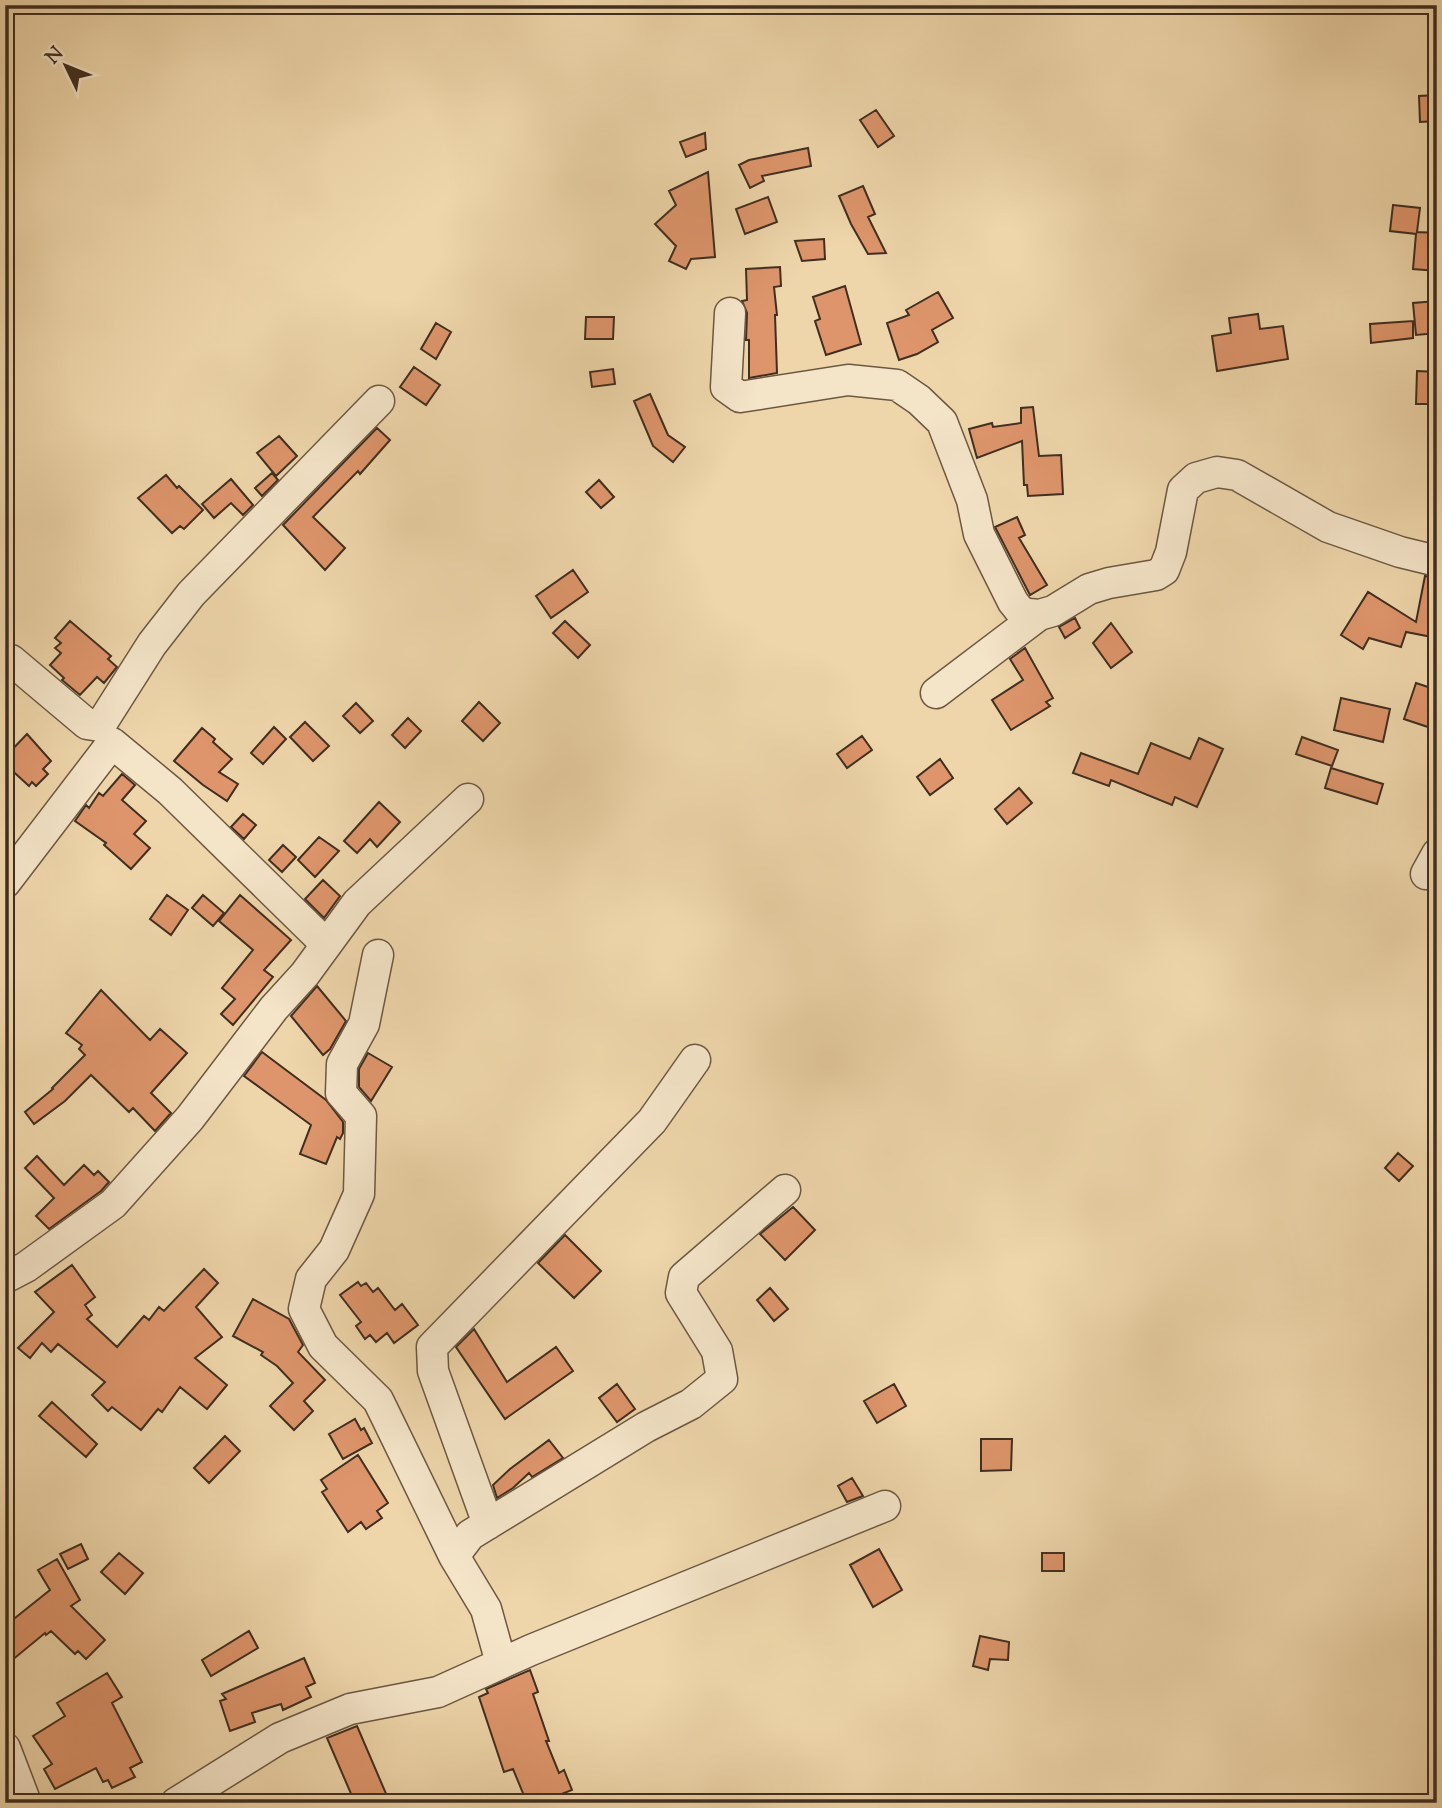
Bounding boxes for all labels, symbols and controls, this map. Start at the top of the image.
north arrow [32,32,102,102]
text: N [40,41,70,71]

